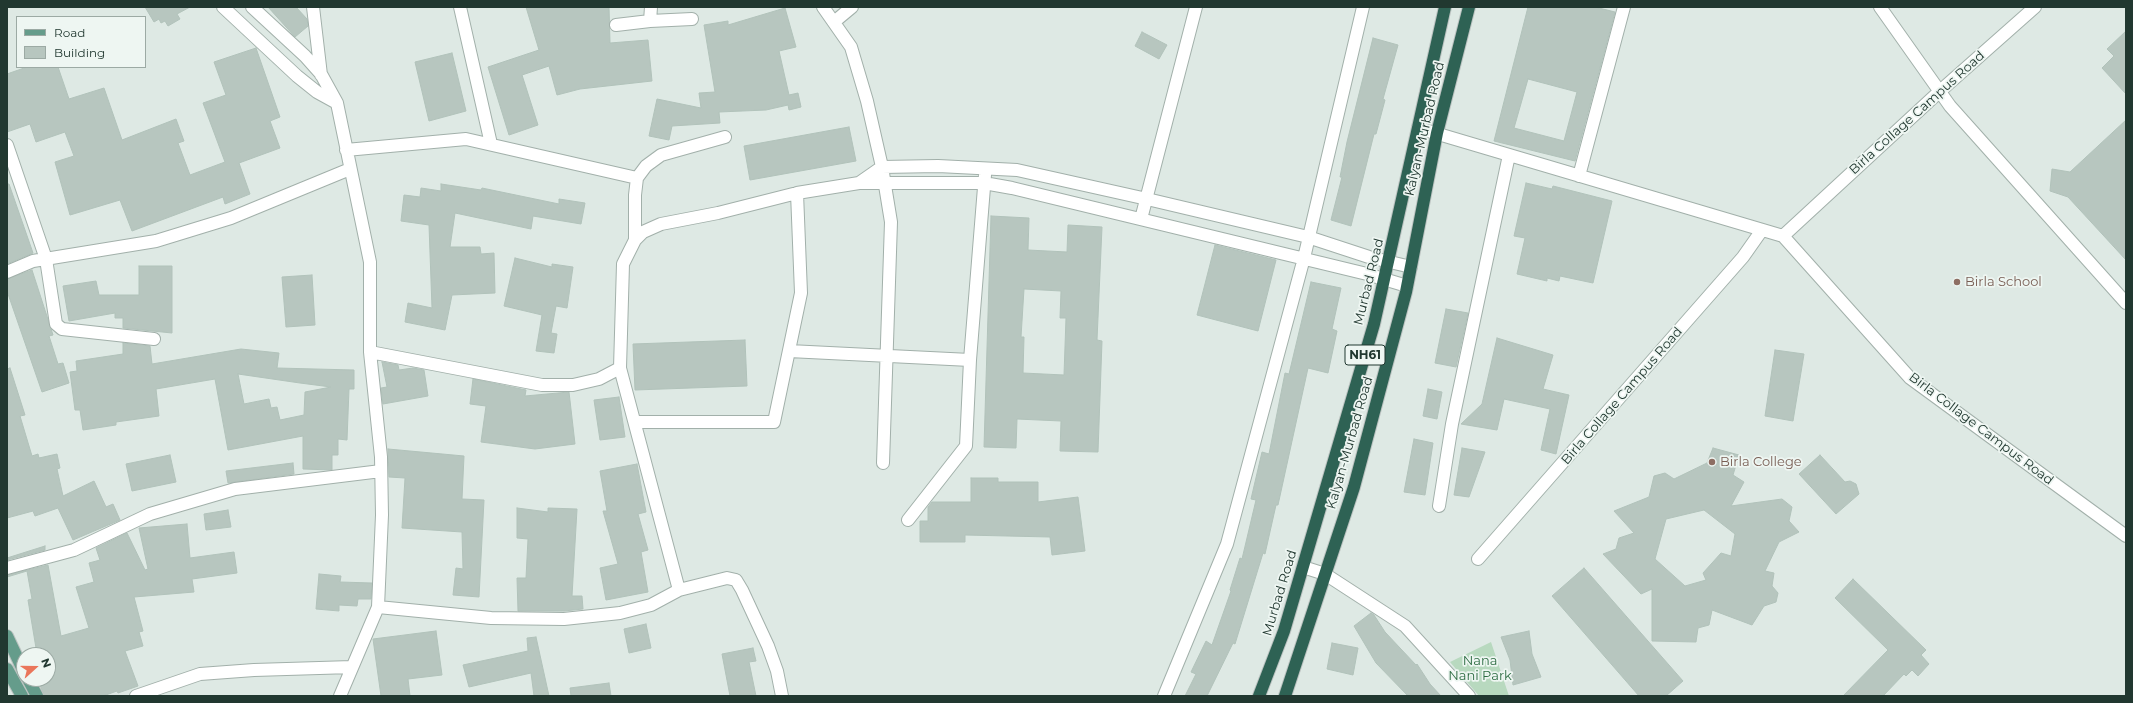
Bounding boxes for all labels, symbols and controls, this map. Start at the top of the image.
legend [16,16,146,68]
text: Road [54,25,85,40]
text: Building [54,45,105,60]
street label: Birla Collage Campus Road [1846,48,1988,178]
street label: Kalyan-Murbad Road [1402,60,1448,198]
street label: Murbad Road [1351,237,1387,327]
place label: Birla School [1965,274,2042,290]
marker: Birla School [1952,277,1962,287]
street label: Birla Collage Campus Road [1558,324,1686,468]
road number: NH61 [1345,345,1385,365]
street label: Birla Collage Campus Road [1906,370,2056,488]
street label: Kalyan-Murbad Road [1324,375,1376,511]
place label: Birla College [1720,454,1802,470]
marker: Birla College [1707,457,1717,467]
street label: Murbad Road [1260,548,1300,638]
north arrow [16,647,56,687]
park label: Nana Nani Park [1448,653,1512,684]
text: N [38,656,54,670]

